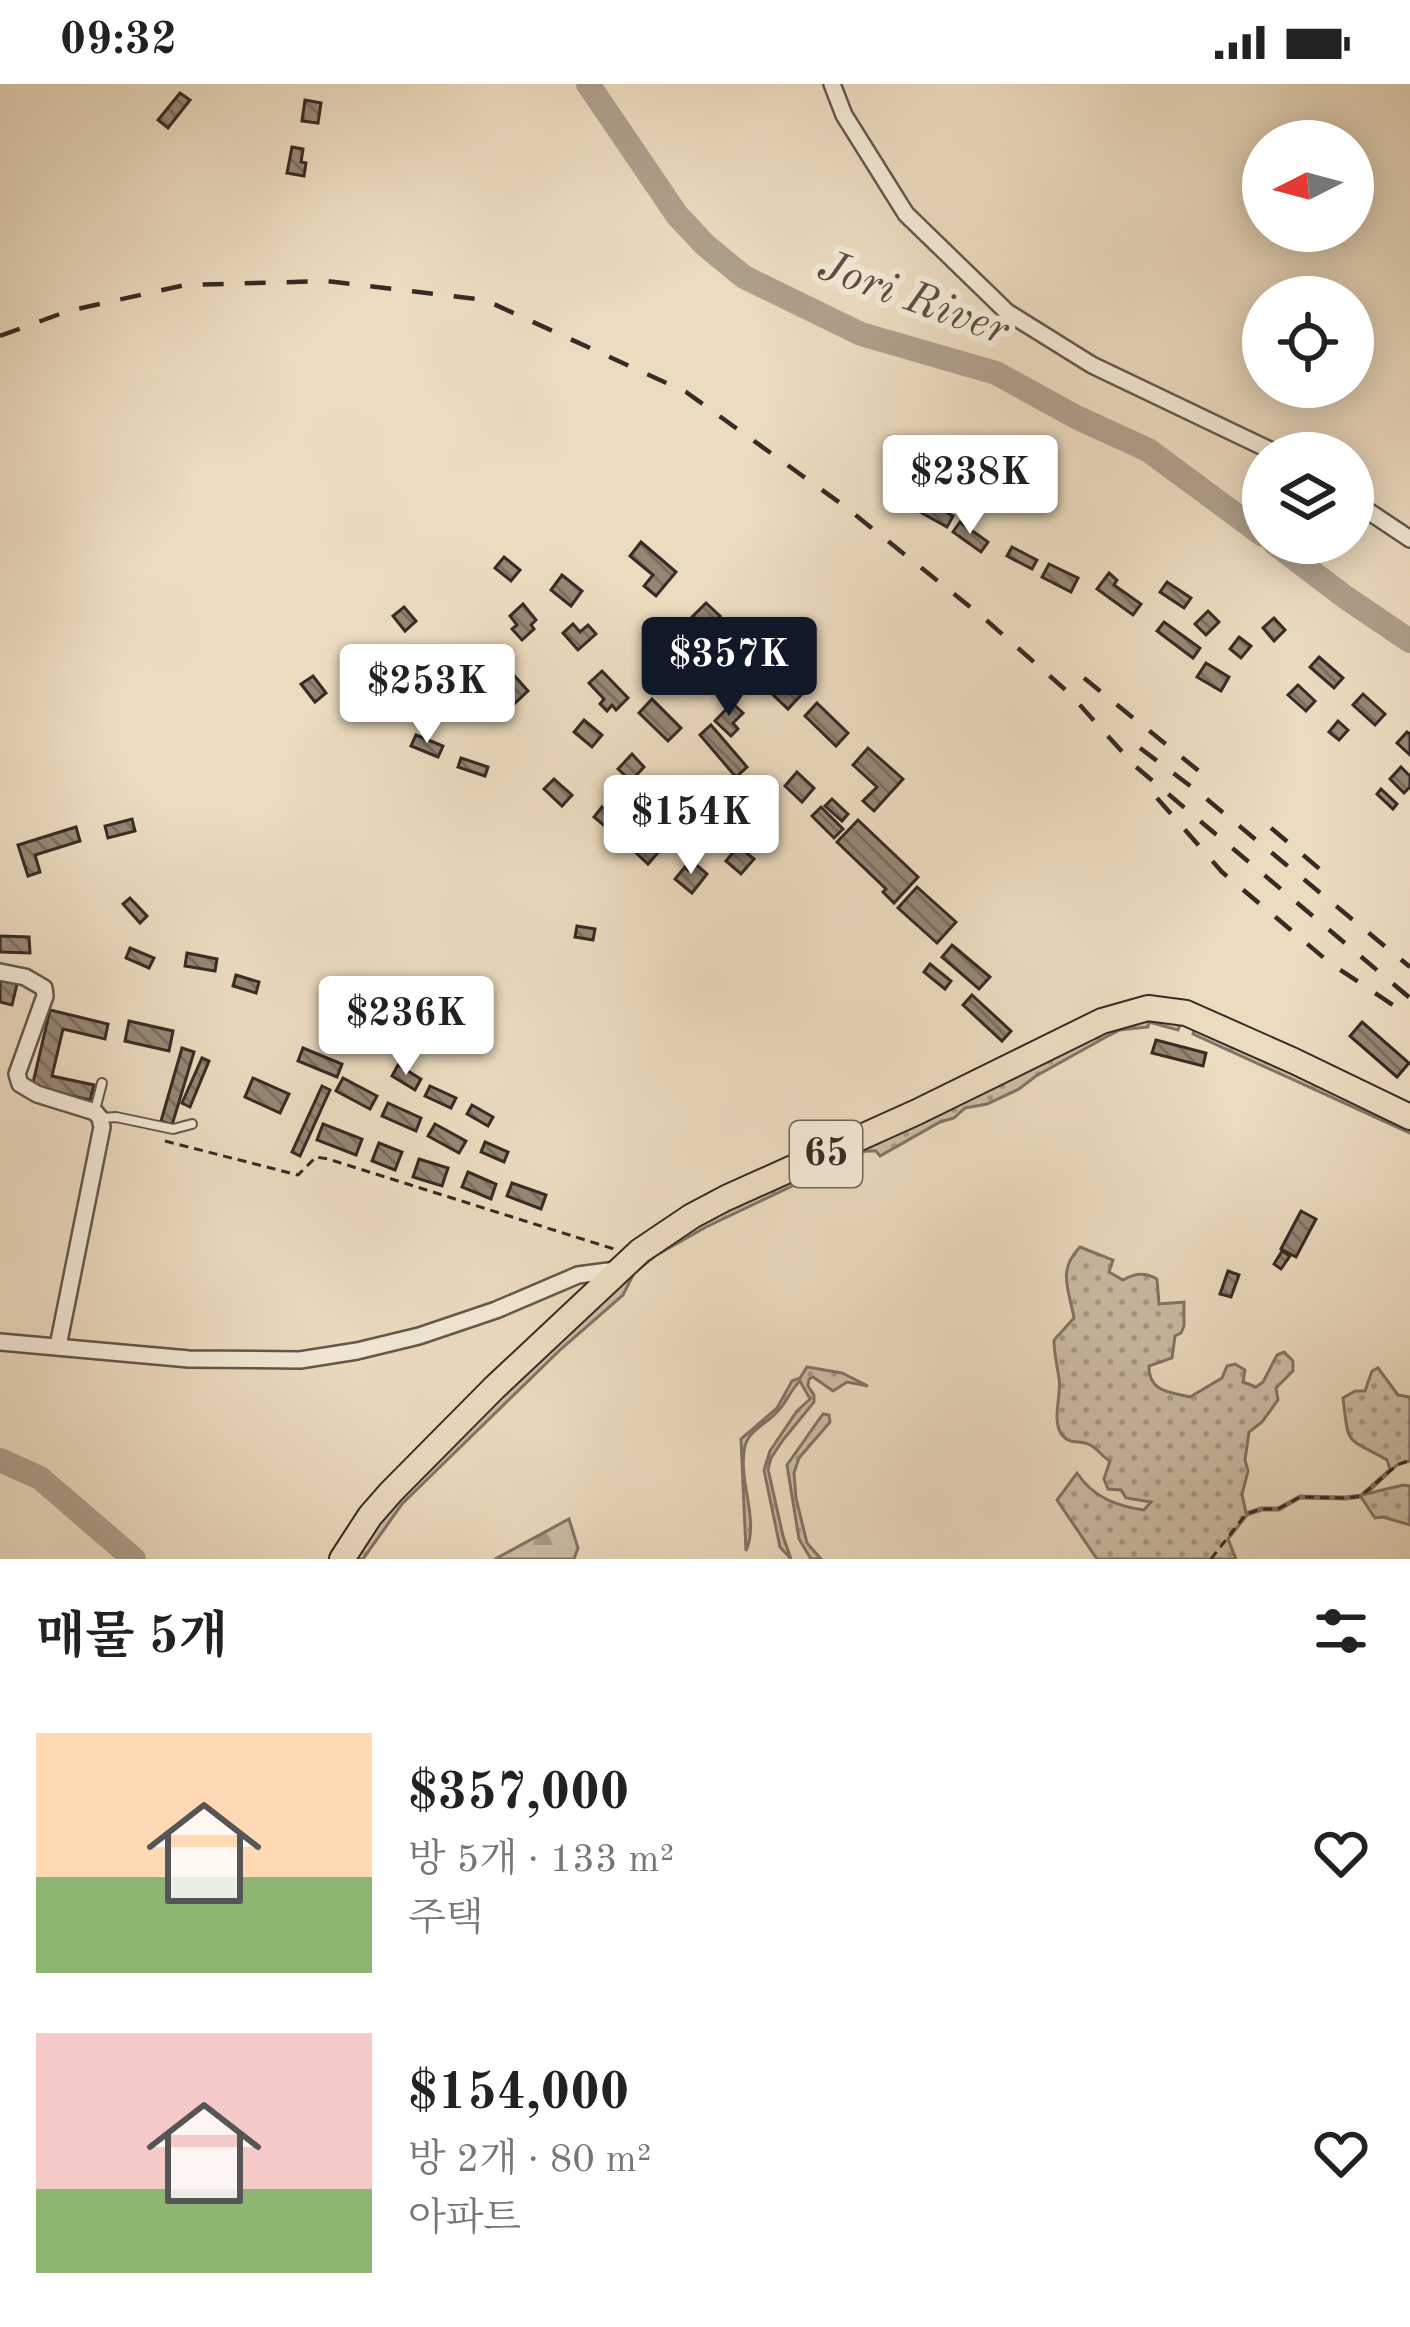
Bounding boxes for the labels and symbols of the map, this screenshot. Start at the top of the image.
north arrow [1242,120,1374,252]
water label: Jori River [812,245,1016,356]
pin: $238K [886,435,1054,537]
pin: $357K [645,617,813,719]
pin: $253K [343,644,511,746]
pin: $154K [607,775,775,877]
pin: $236K [322,976,490,1078]
road number: 65 [790,1121,862,1187]

